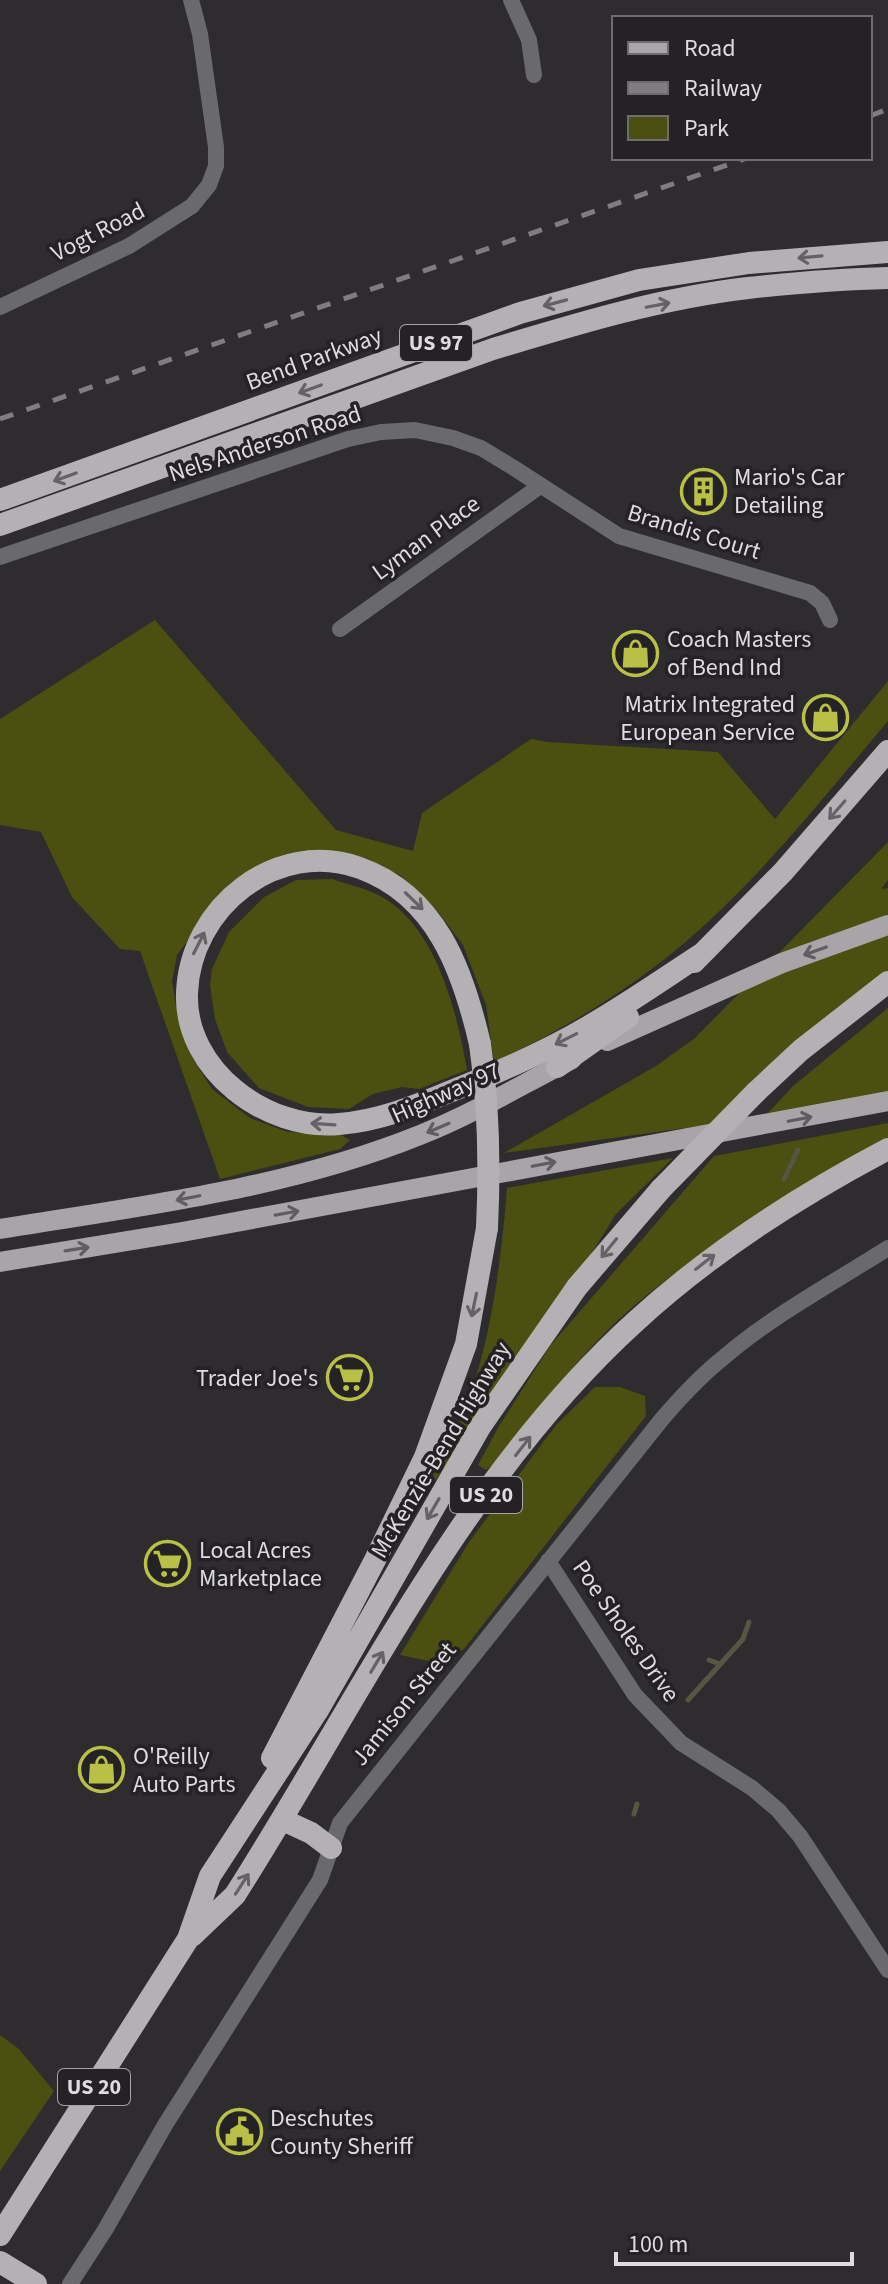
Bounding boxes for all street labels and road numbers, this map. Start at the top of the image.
street label: Vogt Road [45,193,151,271]
street label: Bend Parkway [241,318,387,400]
road number: US 97 [400,325,472,361]
street label: Nels Anderson Road [164,396,366,492]
street label: Lyman Place [365,487,487,589]
street label: Brandis Court [623,495,765,569]
street label: Highway 97 [386,1053,506,1133]
street label: McKenzie-Bend Highway [362,1335,520,1565]
road number: US 20 [450,1477,522,1513]
street label: Poe Sholes Drive [564,1553,688,1709]
street label: Jamison Street [343,1635,465,1773]
road number: US 20 [58,2069,130,2105]

